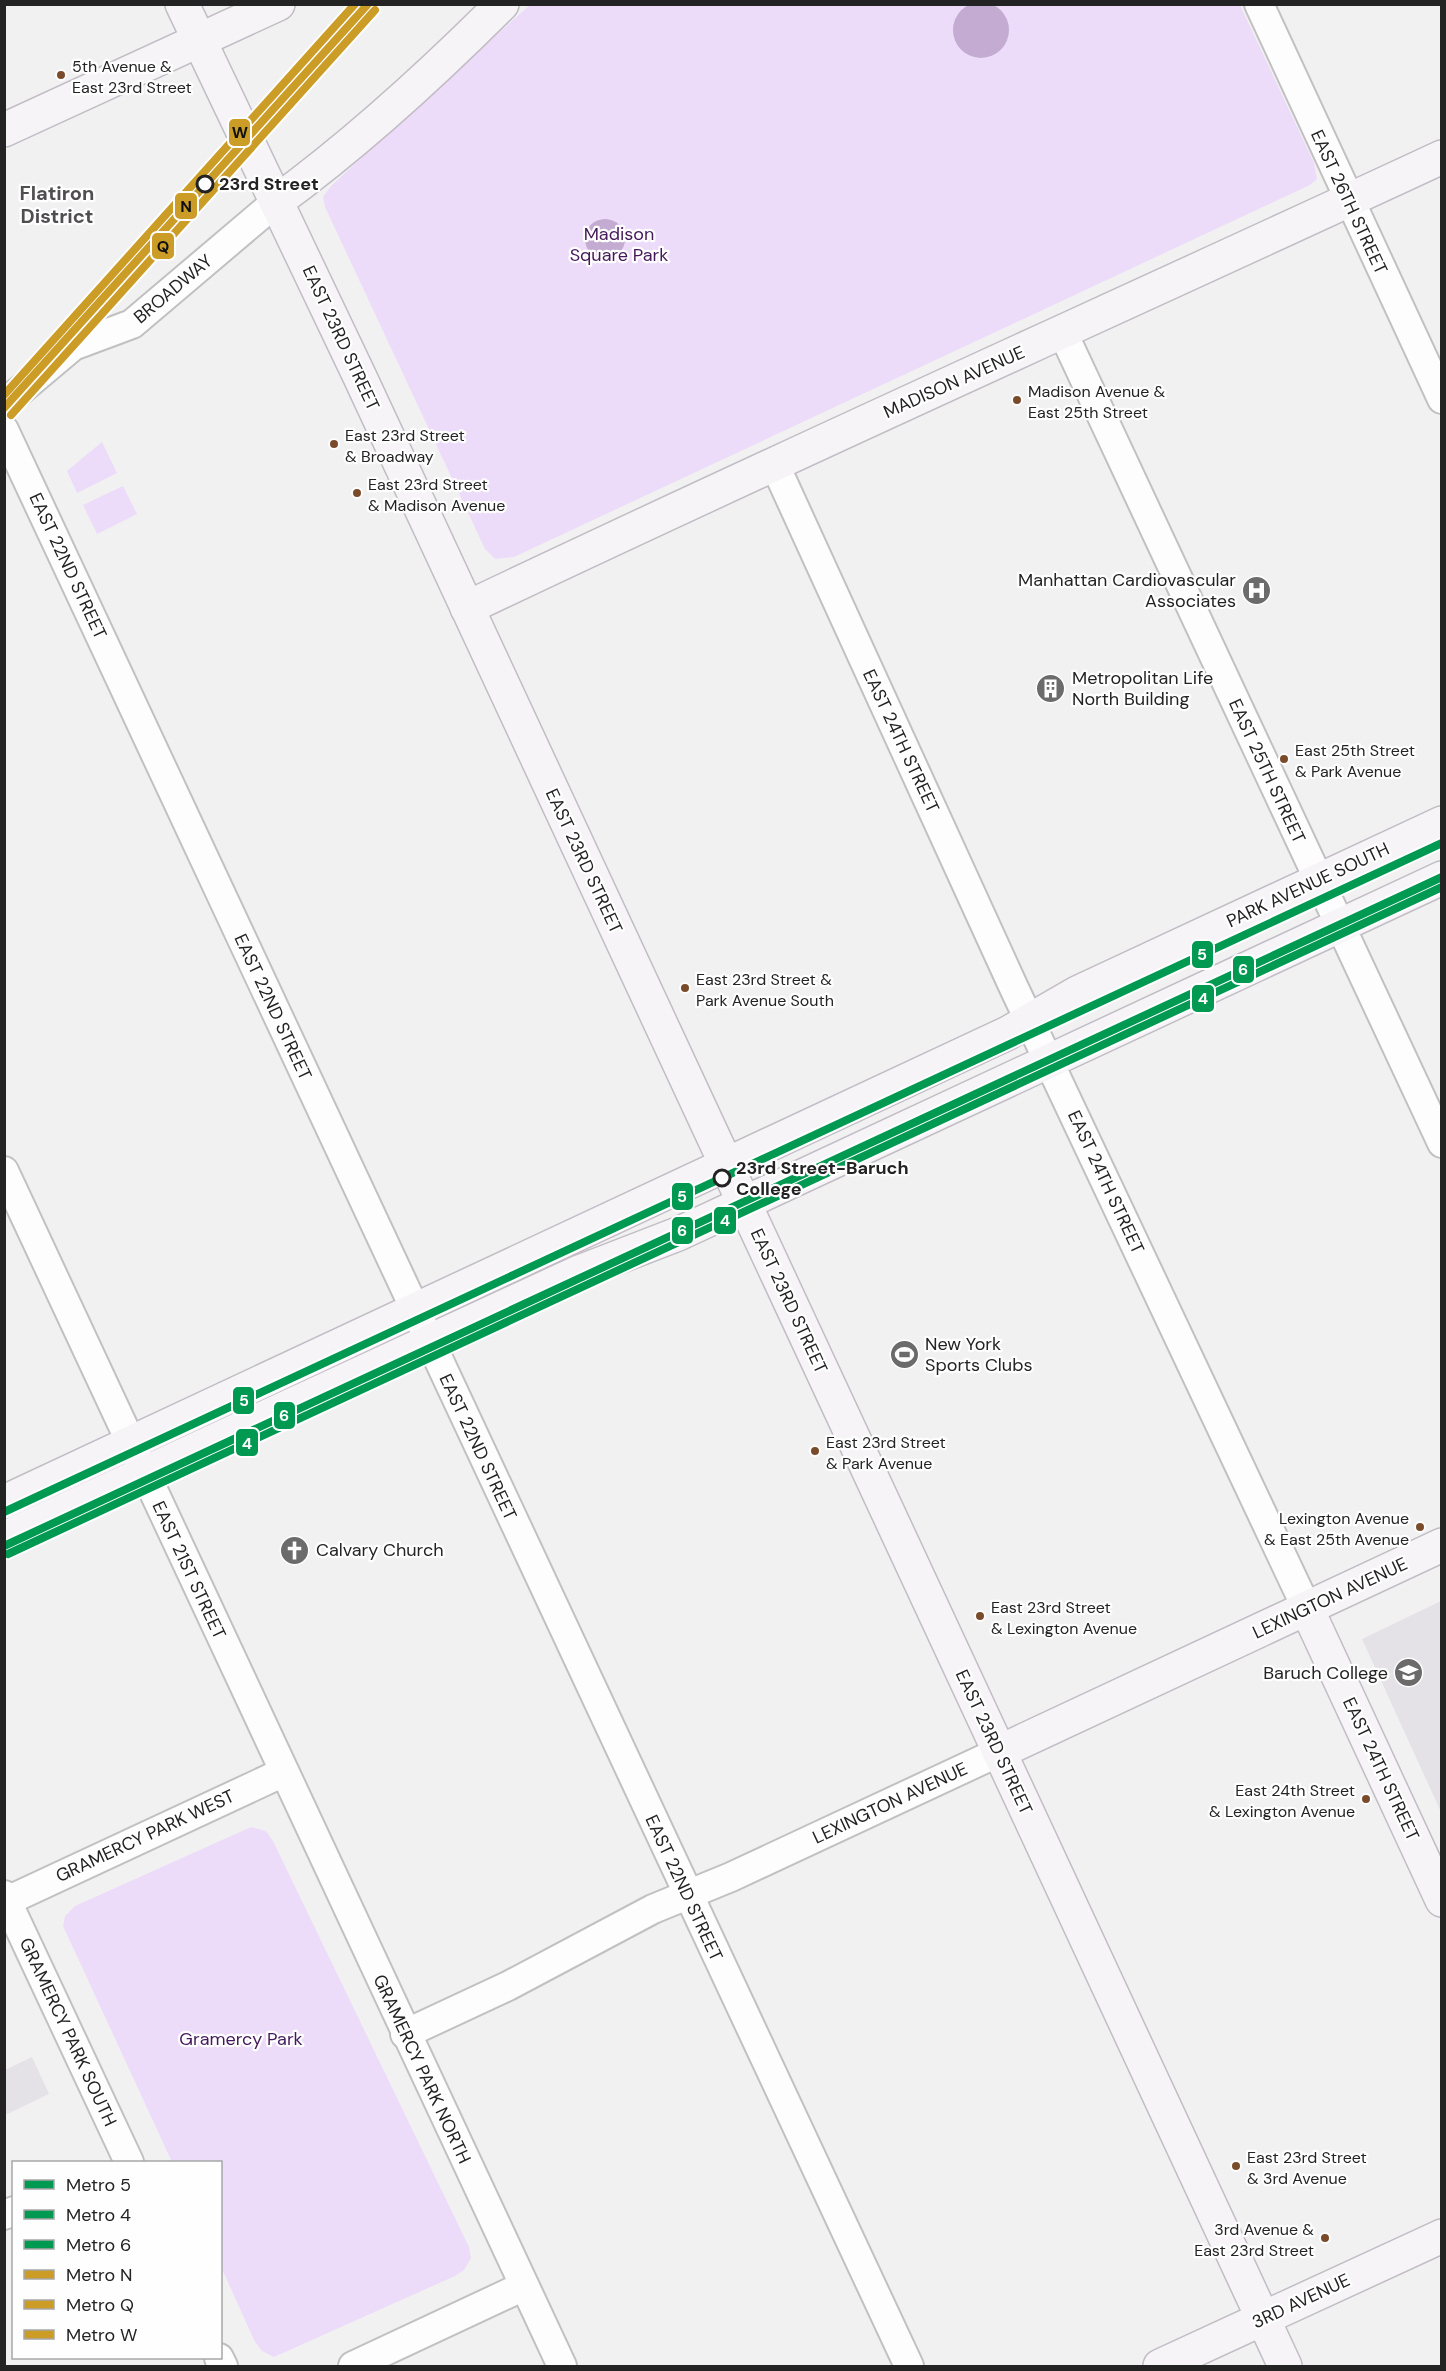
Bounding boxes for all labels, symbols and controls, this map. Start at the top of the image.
place label: 5th Avenue & East 23rd Street [72,56,192,98]
marker: 5th Avenue & East 23rd Street [55,69,67,81]
line badge: W [228,118,251,147]
text: W [232,122,248,143]
street label: EAST 26TH STREET [1305,126,1393,278]
place label: 23rd Street [219,172,319,196]
marker: 23rd Street [196,175,214,193]
district label: Flatiron District [20,180,94,229]
line badge: N [174,192,198,220]
text: N [180,196,192,217]
park label: Madison Square Park [570,222,668,267]
line badge: Q [151,232,175,260]
text: Q [157,236,169,257]
street label: BROADWAY [129,249,218,329]
street label: EAST 23RD STREET [297,262,385,414]
street label: MADISON AVENUE [880,340,1028,424]
place label: Madison Avenue & East 25th Street [1028,381,1166,423]
marker: Madison Avenue & East 25th Street [1011,394,1023,406]
place label: East 23rd Street & Broadway [345,425,465,467]
marker: East 23rd Street & Broadway [328,438,340,450]
place label: East 23rd Street & Madison Avenue [368,474,505,516]
marker: East 23rd Street & Madison Avenue [351,487,363,499]
street label: EAST 22ND STREET [24,489,112,643]
place label: Manhattan Cardiovascular Associates [1018,568,1236,613]
hospital icon: Manhattan Cardiovascular Associates [1241,574,1273,606]
street label: EAST 24TH STREET [857,665,945,817]
place label: Metropolitan Life North Building [1072,666,1213,711]
building icon: Metropolitan Life North Building [1035,672,1067,704]
street label: EAST 25TH STREET [1223,695,1311,847]
place label: East 25th Street & Park Avenue [1295,740,1415,782]
marker: East 25th Street & Park Avenue [1278,753,1290,765]
street label: EAST 23RD STREET [540,785,628,937]
street label: PARK AVENUE SOUTH [1223,837,1393,933]
street label: EAST 22ND STREET [229,930,317,1084]
line badge: 5 [1191,940,1214,969]
text: 5 [1197,944,1207,965]
line badge: 6 [1232,955,1255,984]
text: 6 [1238,959,1248,980]
place label: East 23rd Street & Park Avenue South [696,969,834,1011]
marker: East 23rd Street & Park Avenue South [679,982,691,994]
line badge: 4 [1191,984,1215,1013]
text: 4 [1198,988,1208,1009]
street label: EAST 24TH STREET [1062,1106,1150,1258]
place label: 23rd Street-Baruch College [736,1156,909,1201]
marker: 23rd Street-Baruch College [713,1169,731,1187]
line badge: 5 [671,1182,694,1211]
text: 5 [677,1186,687,1207]
line badge: 4 [713,1206,737,1235]
text: 4 [720,1210,730,1231]
line badge: 6 [671,1216,694,1245]
text: 6 [677,1220,687,1241]
street label: EAST 23RD STREET [745,1225,833,1377]
place label: New York Sports Clubs [925,1332,1032,1377]
sports icon: New York Sports Clubs [888,1338,920,1370]
street label: EAST 22ND STREET [434,1370,522,1524]
line badge: 5 [232,1386,255,1415]
text: 5 [239,1390,249,1411]
line badge: 6 [273,1401,296,1430]
text: 6 [279,1405,289,1426]
line badge: 4 [235,1428,259,1457]
place label: East 23rd Street & Park Avenue [826,1432,946,1474]
text: 4 [242,1433,252,1454]
marker: East 23rd Street & Park Avenue [809,1445,821,1457]
street label: EAST 21ST STREET [147,1497,231,1643]
place label: Lexington Avenue & East 25th Avenue [1264,1508,1409,1550]
marker: Lexington Avenue & East 25th Avenue [1414,1521,1426,1533]
church icon: Calvary Church [279,1534,311,1566]
place label: Calvary Church [316,1538,444,1562]
street label: LEXINGTON AVENUE [1249,1552,1411,1644]
place label: East 23rd Street & Lexington Avenue [991,1597,1137,1639]
marker: East 23rd Street & Lexington Avenue [974,1610,986,1622]
school or university icon: Baruch College [1393,1657,1425,1689]
place label: Baruch College [1263,1661,1388,1685]
street label: EAST 23RD STREET [950,1666,1038,1818]
street label: EAST 24TH STREET [1337,1693,1425,1845]
street label: LEXINGTON AVENUE [809,1757,971,1849]
place label: East 24th Street & Lexington Avenue [1209,1780,1355,1822]
street label: GRAMERCY PARK WEST [52,1784,238,1888]
marker: East 24th Street & Lexington Avenue [1360,1793,1372,1805]
street label: EAST 22ND STREET [640,1811,728,1965]
street label: GRAMERCY PARK SOUTH [14,1934,122,2130]
street label: GRAMERCY PARK NORTH [368,1971,476,2167]
park label: Gramercy Park [179,2027,303,2051]
place label: East 23rd Street & 3rd Avenue [1247,2147,1367,2189]
marker: East 23rd Street & 3rd Avenue [1230,2160,1242,2172]
legend [12,2161,222,2359]
text: Metro 5 [66,2173,131,2197]
text: Metro 4 [66,2203,131,2227]
place label: 3rd Avenue & East 23rd Street [1194,2219,1314,2261]
marker: 3rd Avenue & East 23rd Street [1319,2232,1331,2244]
text: Metro 6 [66,2233,131,2257]
text: Metro N [66,2263,132,2287]
street label: 3RD AVENUE [1248,2268,1354,2334]
text: Metro Q [66,2293,134,2317]
text: Metro W [66,2323,137,2347]

